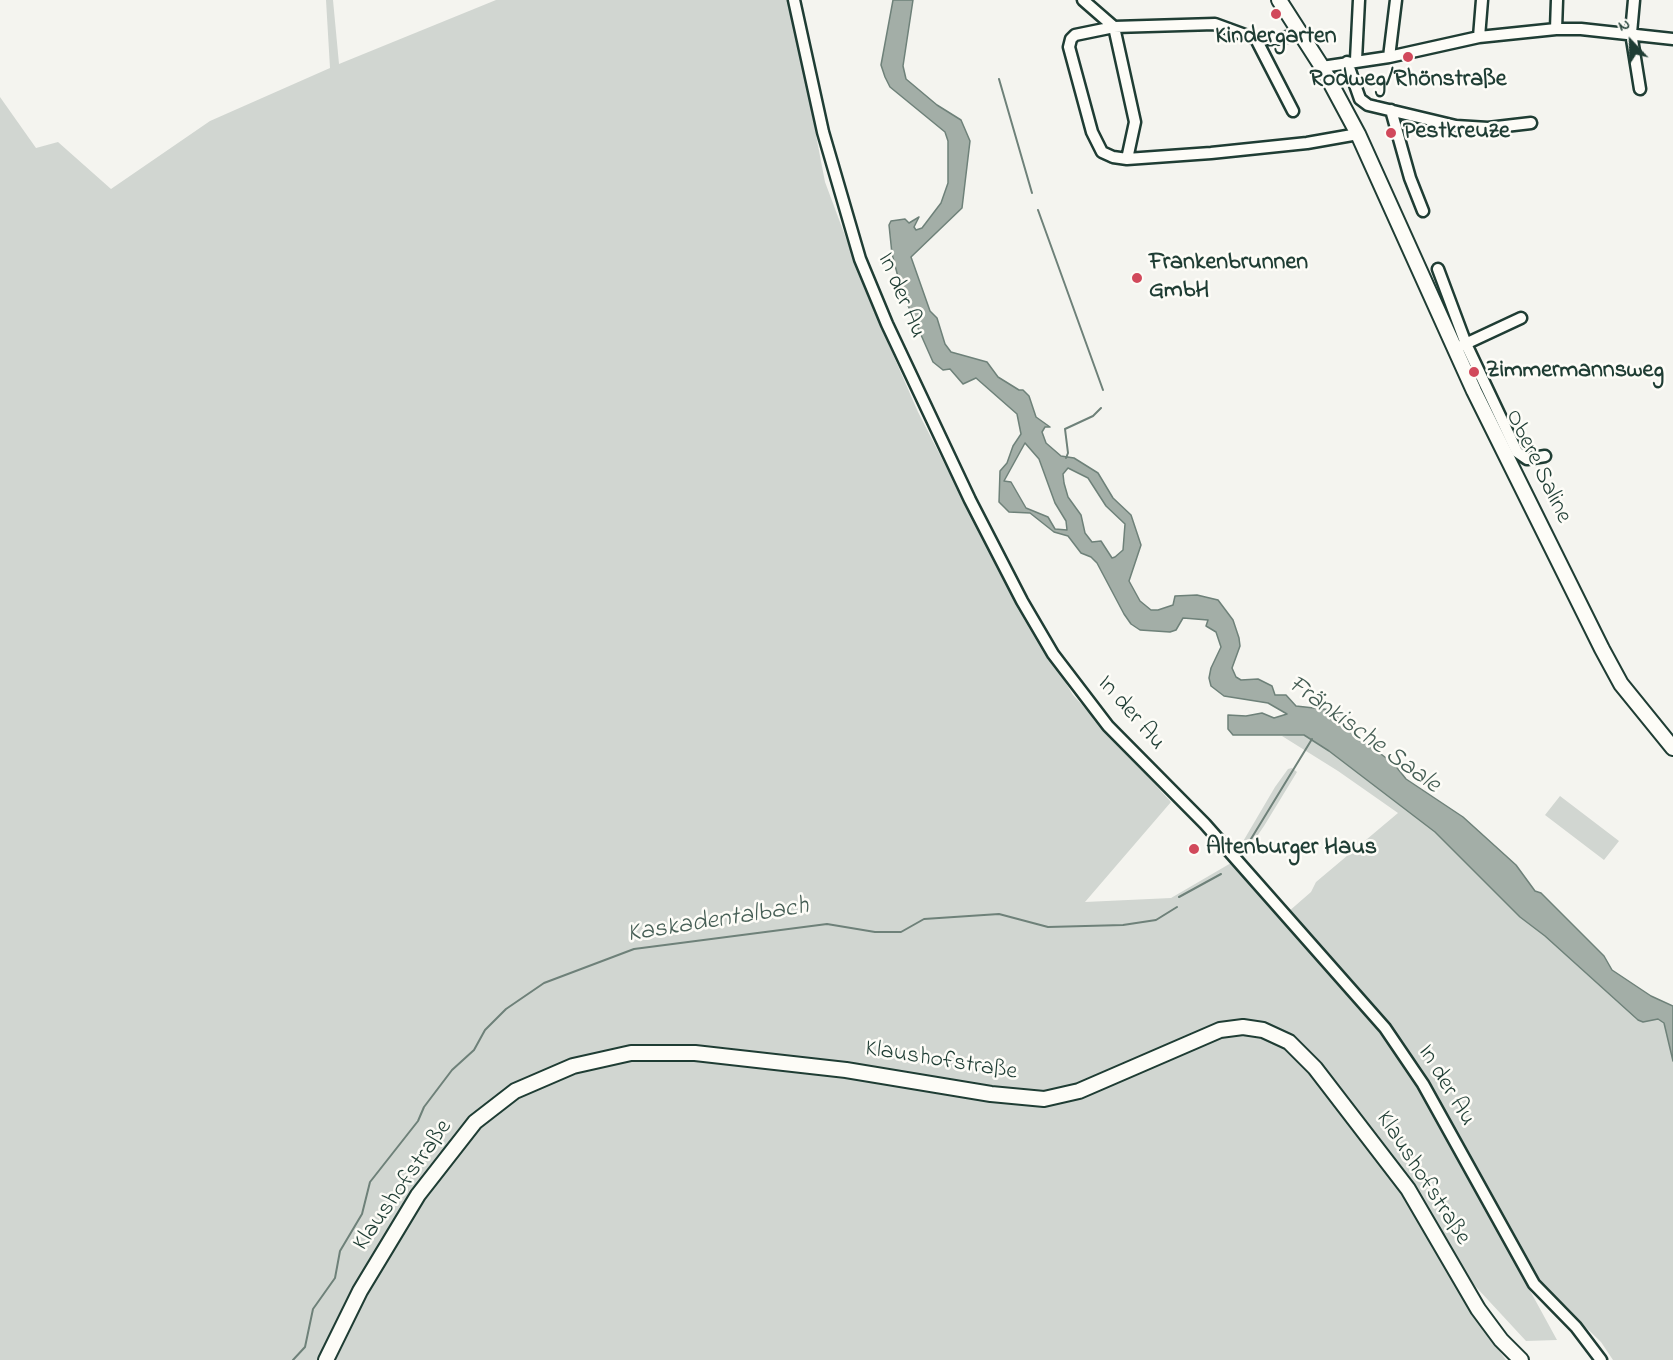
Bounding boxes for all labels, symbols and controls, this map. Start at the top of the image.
marker: Kindergarten [1269,7,1283,21]
north arrow [1601,12,1661,72]
text: N [1615,12,1634,38]
place label: Kindergarten [1215,24,1337,52]
marker: Rodweg/Rhönstraße [1401,50,1415,64]
place label: Rodweg/Rhönstraße [1310,67,1506,95]
place label: Pestkreuze [1403,119,1510,147]
marker: Pestkreuze [1384,126,1398,140]
street label: In der Au [869,249,931,343]
place label: Frankenbrunnen GmbH [1149,250,1308,306]
marker: Frankenbrunnen GmbH [1130,271,1144,285]
place label: Zimmermannsweg [1486,358,1664,386]
marker: Zimmermannsweg [1467,365,1481,379]
street label: Obere Saline [1497,406,1577,528]
water label: Fränkische Saale [1281,670,1445,802]
street label: In der Au [1090,671,1170,757]
place label: Altenburger Haus [1206,835,1377,863]
marker: Altenburger Haus [1187,842,1201,856]
water label: Kaskadentalbach [625,892,811,952]
street label: Klaushofstraße [863,1036,1019,1088]
street label: In der Au [1410,1040,1480,1132]
street label: Klaushofstraße [1368,1107,1476,1251]
street label: Klaushofstraße [348,1115,460,1257]

